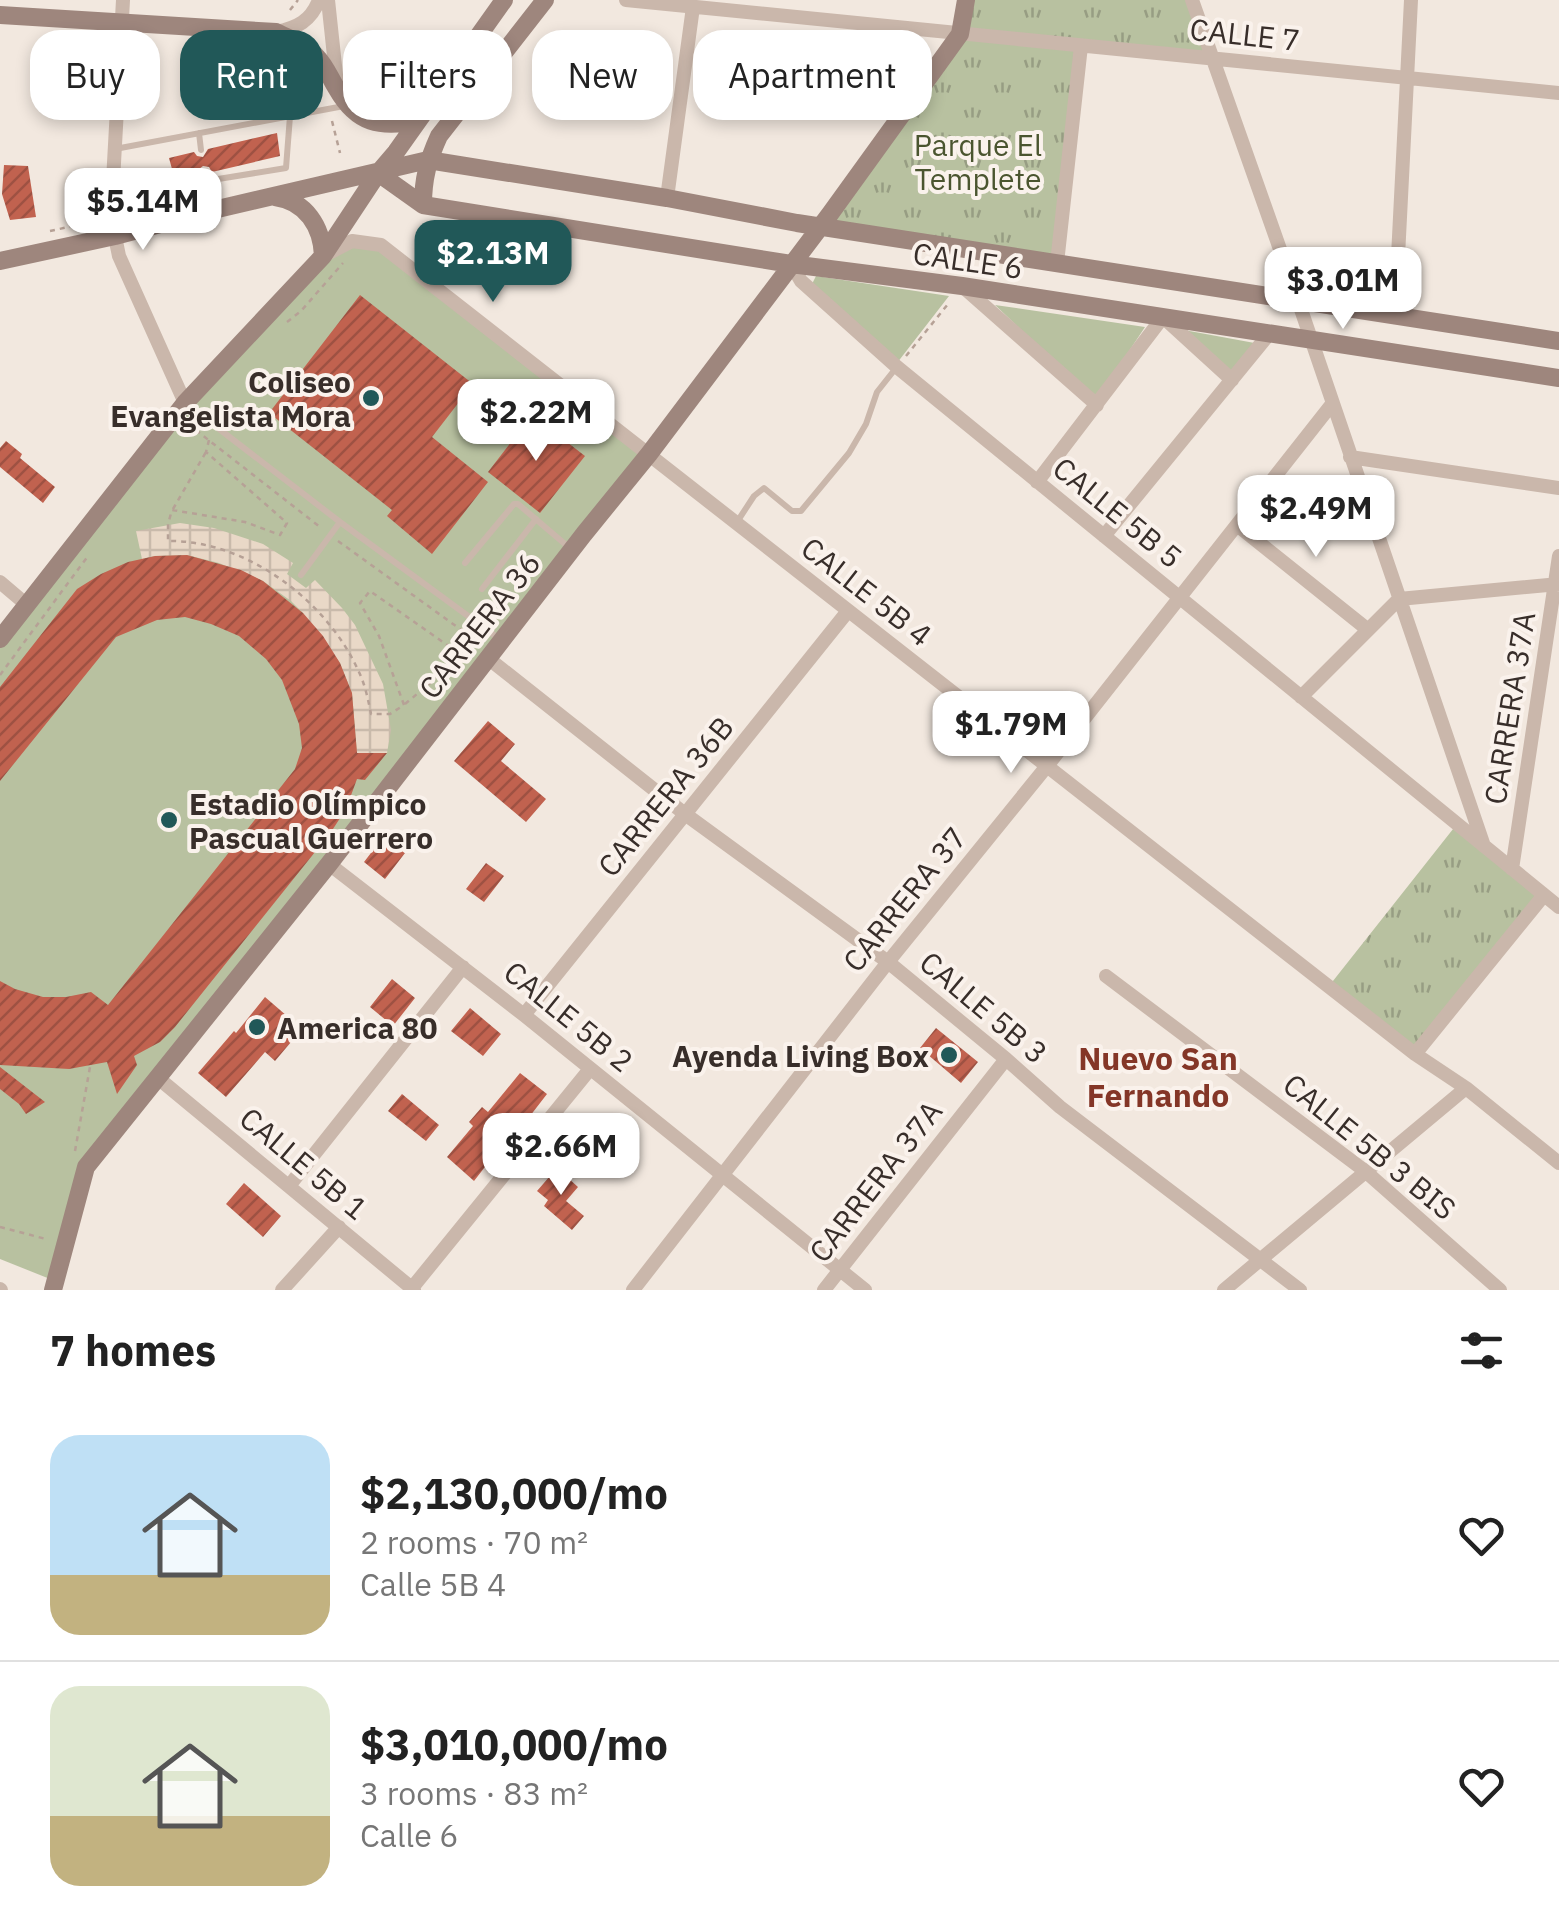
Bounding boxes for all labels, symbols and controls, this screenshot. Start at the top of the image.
street label: CALLE 7 [1188,9,1302,59]
chip: Buy [30,30,160,120]
chip: Rent [180,30,323,120]
chip: Filters [343,30,512,120]
chip: New [532,30,673,120]
chip: Apartment [693,30,932,120]
park label: Parque El Templete [914,125,1042,198]
pin: $5.14M [62,168,224,253]
text: $5.14M [87,179,199,221]
pin: $2.13M [412,220,574,305]
text: $2.13M [437,231,549,273]
street label: CALLE 6 [911,233,1025,287]
pin: $3.01M [1262,247,1424,332]
text: $3.01M [1287,258,1399,300]
place label: Coliseo Evangelista Mora [110,362,351,435]
pin: $2.22M [455,379,617,464]
marker: Coliseo Evangelista Mora [360,387,382,409]
text: $2.22M [480,390,592,432]
street label: CALLE 5B 5 [1045,448,1191,576]
pin: $2.49M [1235,475,1397,560]
text: $2.49M [1260,486,1372,528]
street label: CALLE 5B 4 [794,528,940,654]
street label: CARRERA 36 [410,544,548,706]
street label: CARRERA 37A [1475,609,1543,807]
pin: $1.79M [930,691,1092,776]
text: $1.79M [955,702,1067,744]
street label: CARRERA 36B [589,708,741,884]
place label: Estadio Olímpico Pascual Guerrero [189,784,433,857]
marker: Estadio Olímpico Pascual Guerrero [158,809,180,831]
street label: CARRERA 37 [834,819,974,979]
street label: CALLE 5B 3 [912,942,1056,1072]
street label: CALLE 5B 2 [496,952,642,1080]
place label: America 80 [277,1008,438,1047]
marker: America 80 [246,1016,268,1038]
place label: Ayenda Living Box [672,1036,929,1075]
district label: Nuevo San Fernando [1078,1037,1238,1116]
marker: Ayenda Living Box [938,1044,960,1066]
street label: CALLE 5B 3 BIS [1276,1064,1464,1228]
street label: CARRERA 37A [800,1092,950,1270]
street label: CALLE 5B 1 [232,1098,376,1228]
pin: $2.66M [480,1113,642,1198]
text: $2.66M [505,1124,617,1166]
text: 7 homes [50,1323,216,1378]
icon: filters [1454,1323,1509,1378]
text: $2,130,000/mo [360,1466,668,1521]
icon: home [130,1475,250,1595]
icon: heart [1454,1508,1509,1563]
text: 2 rooms · 70 m² [360,1521,588,1563]
text: Calle 5B 4 [360,1563,506,1605]
text: $3,010,000/mo [360,1717,668,1772]
icon: home [130,1726,250,1846]
icon: heart [1454,1759,1509,1814]
text: 3 rooms · 83 m² [360,1772,588,1814]
text: Calle 6 [360,1814,459,1856]

